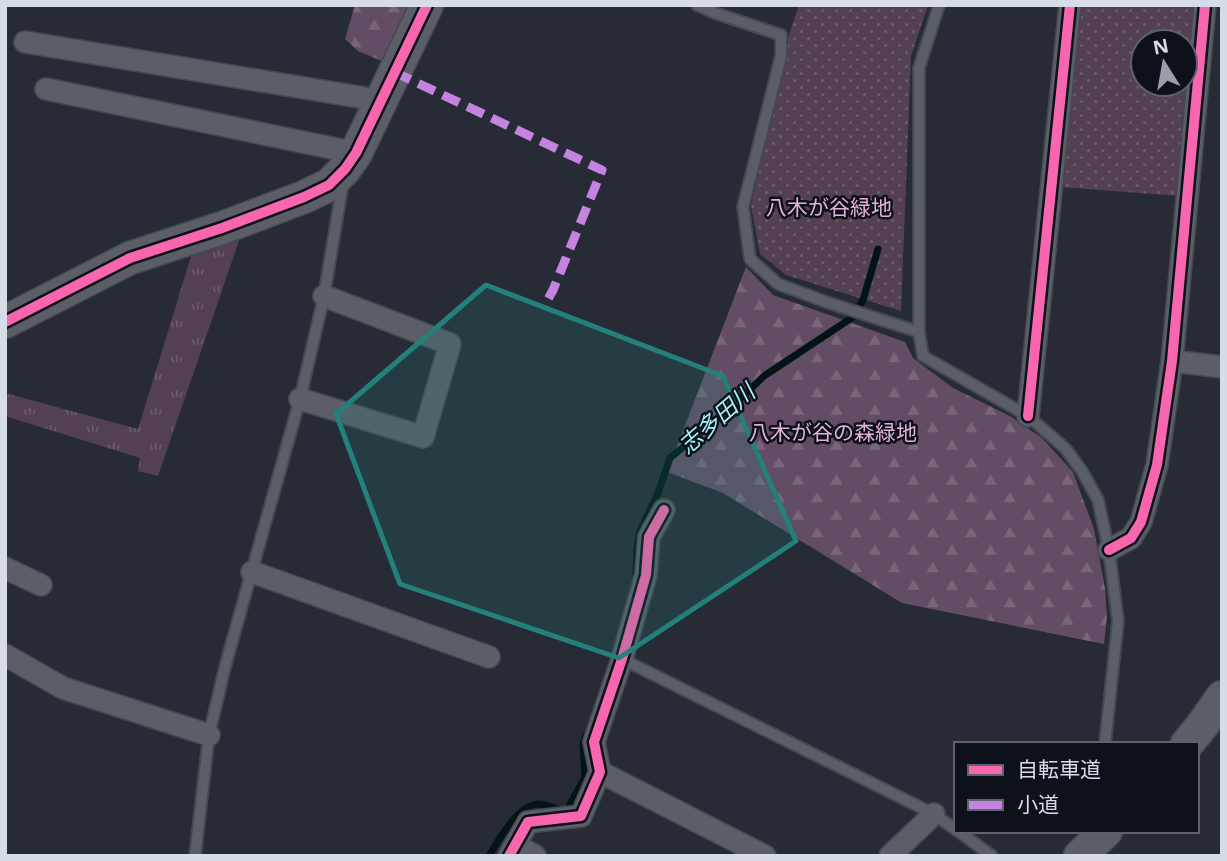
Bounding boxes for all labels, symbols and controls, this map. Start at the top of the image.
north arrow [1129,28,1199,98]
text: N [1151,32,1171,61]
park label: 八木が谷緑地 [766,193,892,221]
water label: 志多田川 [671,374,763,460]
park label: 八木が谷の森緑地 [749,418,917,446]
legend [954,742,1199,833]
text: 自転車道 [1017,755,1101,783]
text: 小道 [1017,790,1059,818]

